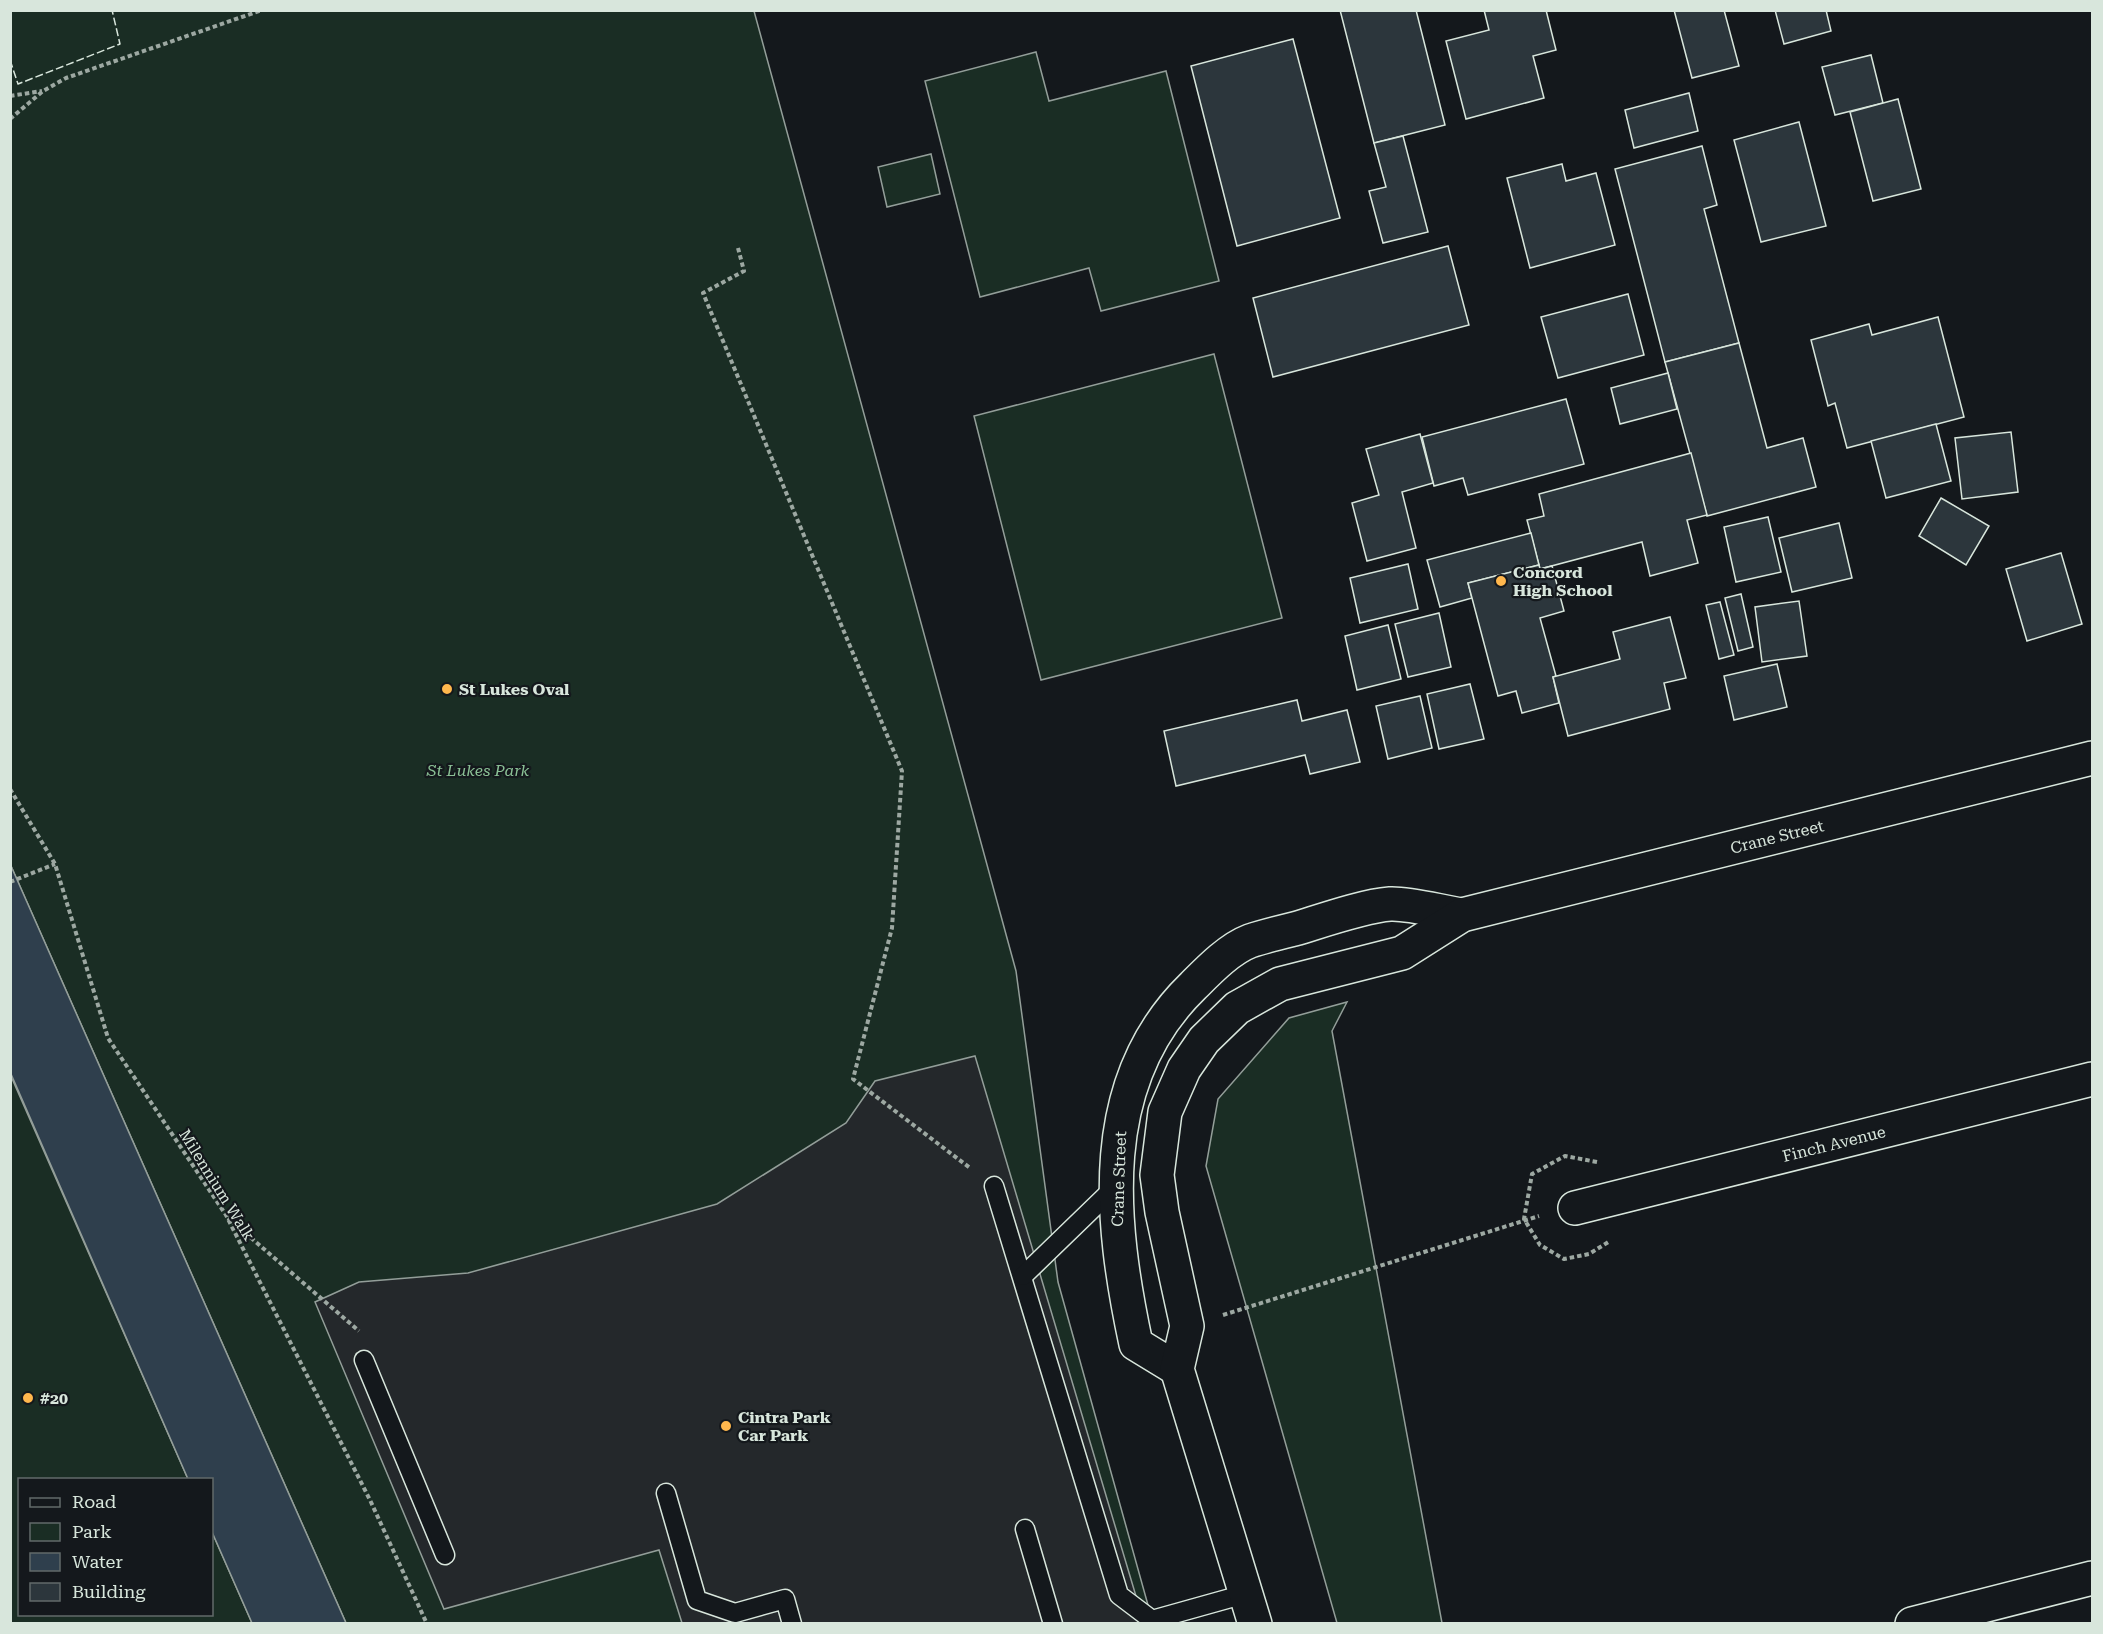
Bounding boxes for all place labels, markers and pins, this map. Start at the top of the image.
place label: Concord High School [1513,563,1613,600]
marker: Concord High School [1494,574,1508,588]
place label: St Lukes Oval [459,680,570,699]
marker: St Lukes Oval [440,682,454,696]
place label: #20 [40,1389,68,1408]
marker: #20 [21,1391,35,1405]
place label: Cintra Park Car Park [738,1408,831,1445]
marker: Cintra Park Car Park [719,1419,733,1433]

